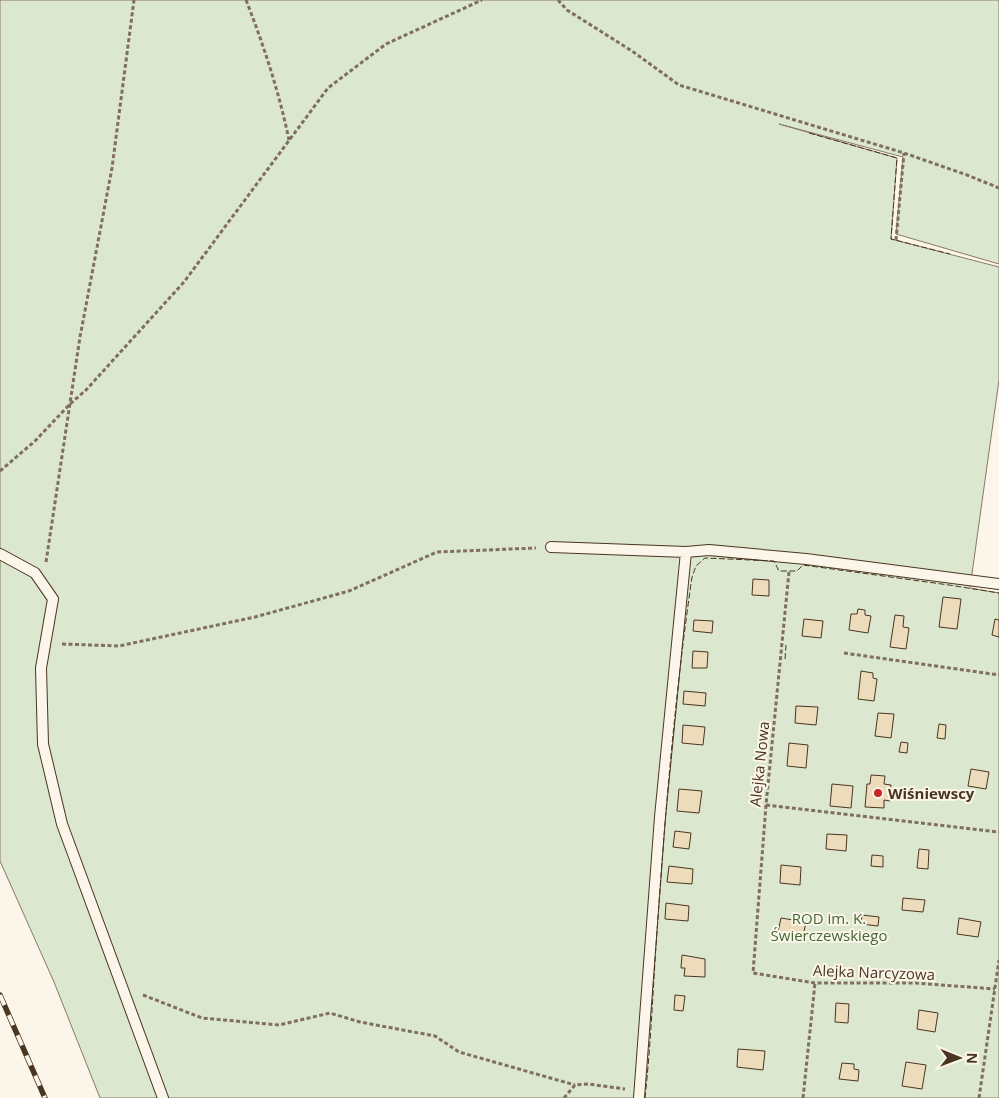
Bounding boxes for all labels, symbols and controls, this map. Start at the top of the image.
street label: Alejka Nowa [745,720,773,808]
place label: Wiśniewscy [888,783,975,803]
marker: Wiśniewscy [872,787,884,799]
park label: ROD im. K. Świerczewskiego [771,908,887,945]
street label: Alejka Narcyzowa [813,960,935,984]
north arrow [934,1033,984,1083]
text: N [963,1052,982,1064]

